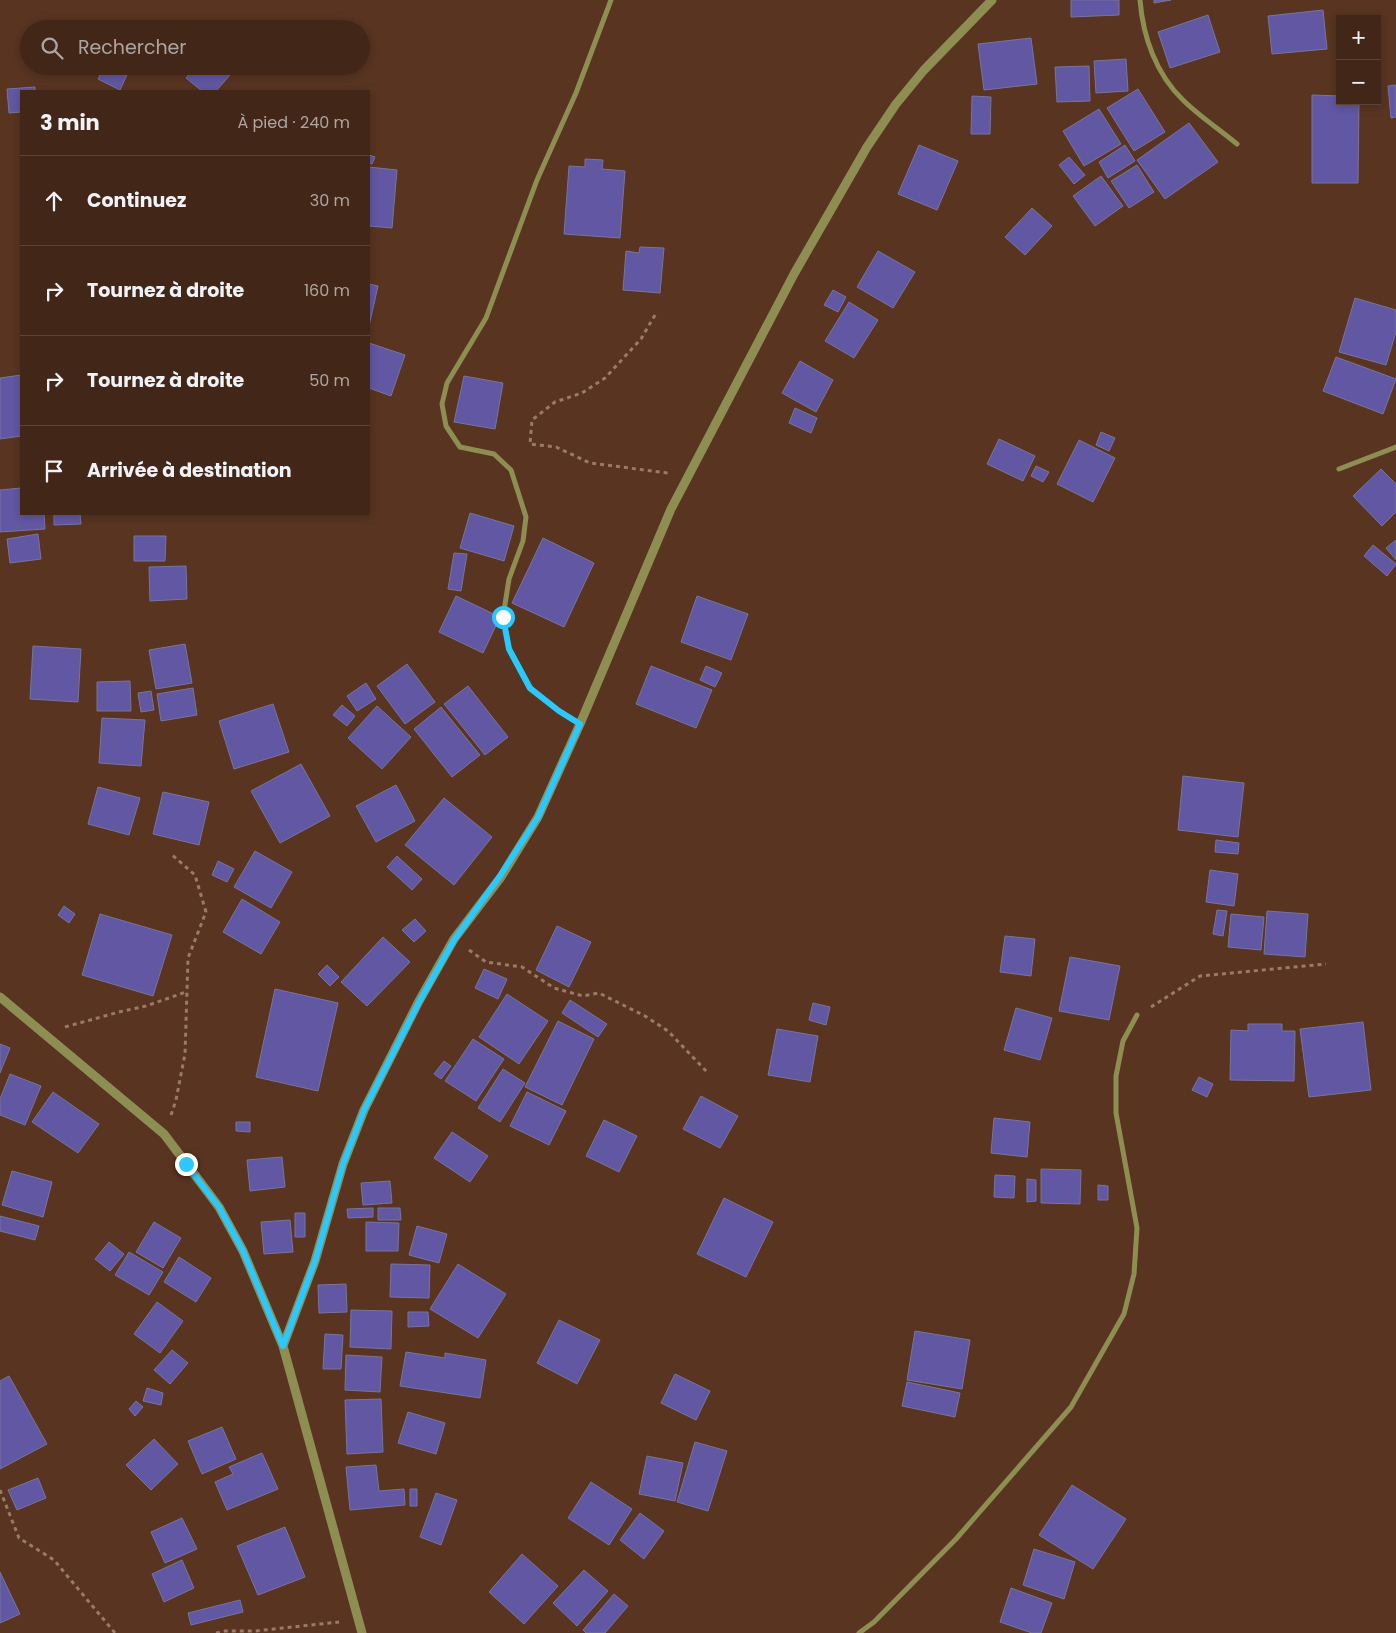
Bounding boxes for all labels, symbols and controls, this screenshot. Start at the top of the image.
map controls [1336,15,1381,105]
button: + [1336,15,1381,60]
search box [20,20,370,75]
icon: search [38,34,66,62]
text: Rechercher [78,34,186,61]
button: − [1336,60,1381,105]
text: 3 min [40,108,100,137]
text: À pied · 240 m [237,111,350,134]
icon: ahead [40,187,68,215]
text: Continuez [87,187,186,214]
text: 30 m [310,189,350,212]
icon: right [40,277,68,305]
text: Tournez à droite [87,277,244,304]
text: 160 m [304,279,350,302]
icon: right [40,367,68,395]
text: Tournez à droite [87,367,244,394]
text: 50 m [309,369,350,392]
icon: arrive [40,457,68,485]
text: Arrivée à destination [87,457,292,484]
route start [492,606,515,629]
route end [175,1153,198,1176]

